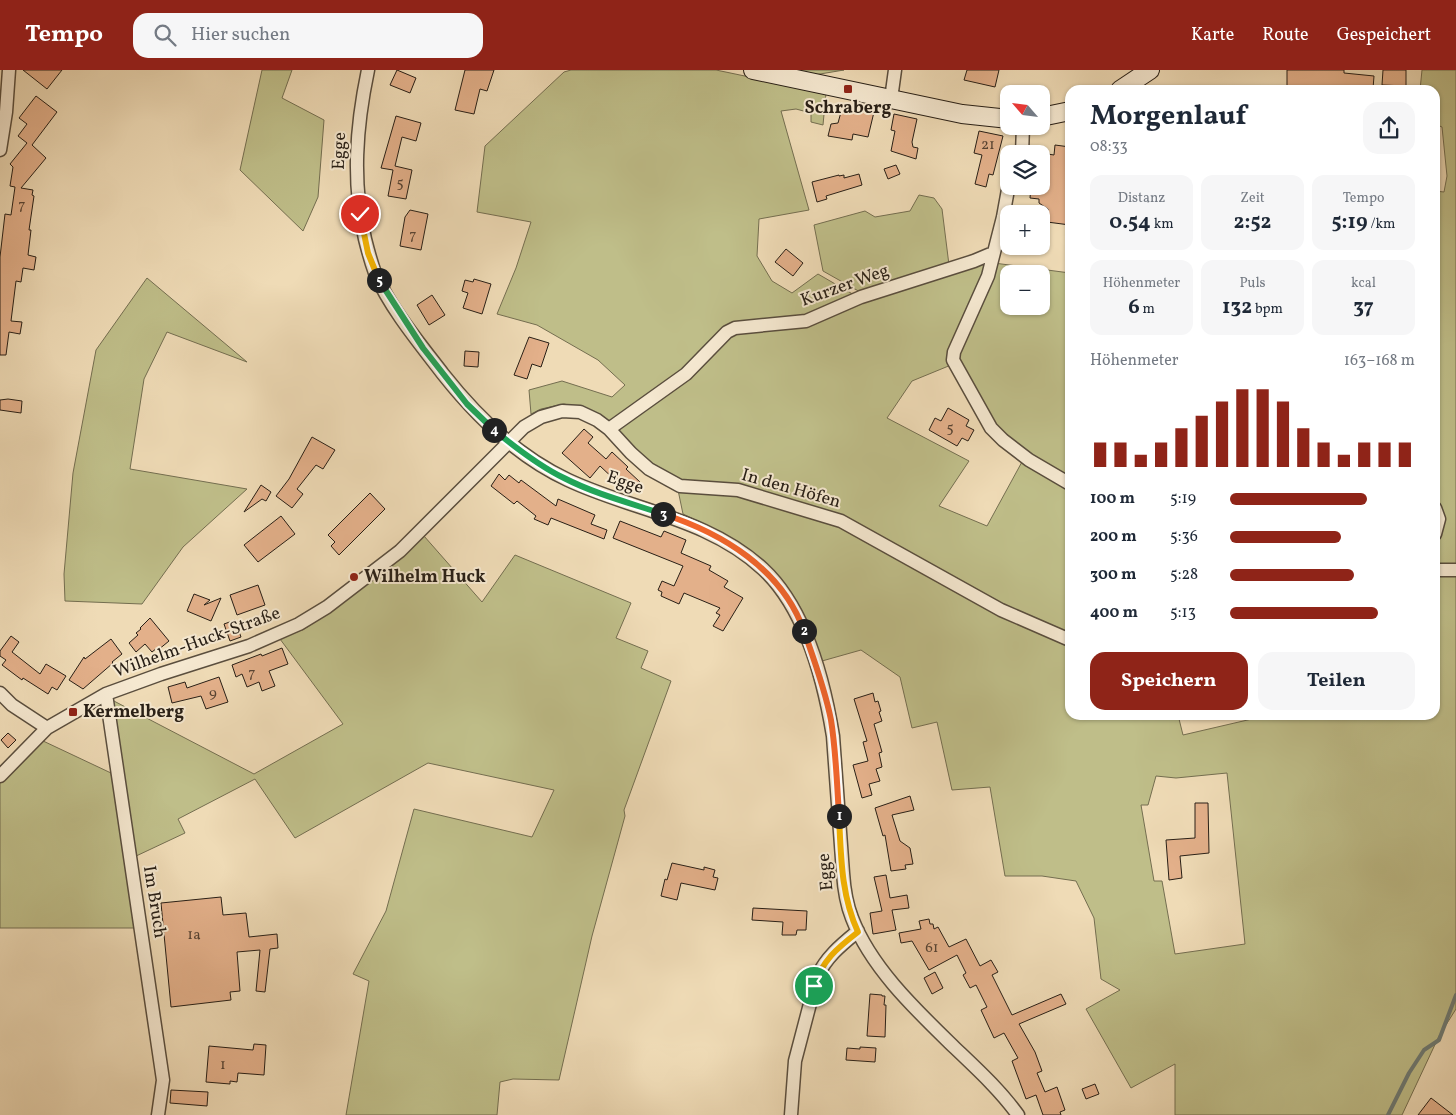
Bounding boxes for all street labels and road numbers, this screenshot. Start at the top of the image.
street label: Egge [327,132,353,170]
street label: Kurzer Weg [797,258,893,314]
street label: In den Höfen [738,463,844,515]
street label: Egge [603,465,647,501]
street label: Wilhelm-Huck-Straße [110,601,284,685]
street label: Egge [812,852,840,892]
street label: Im Bruch [136,864,172,940]

